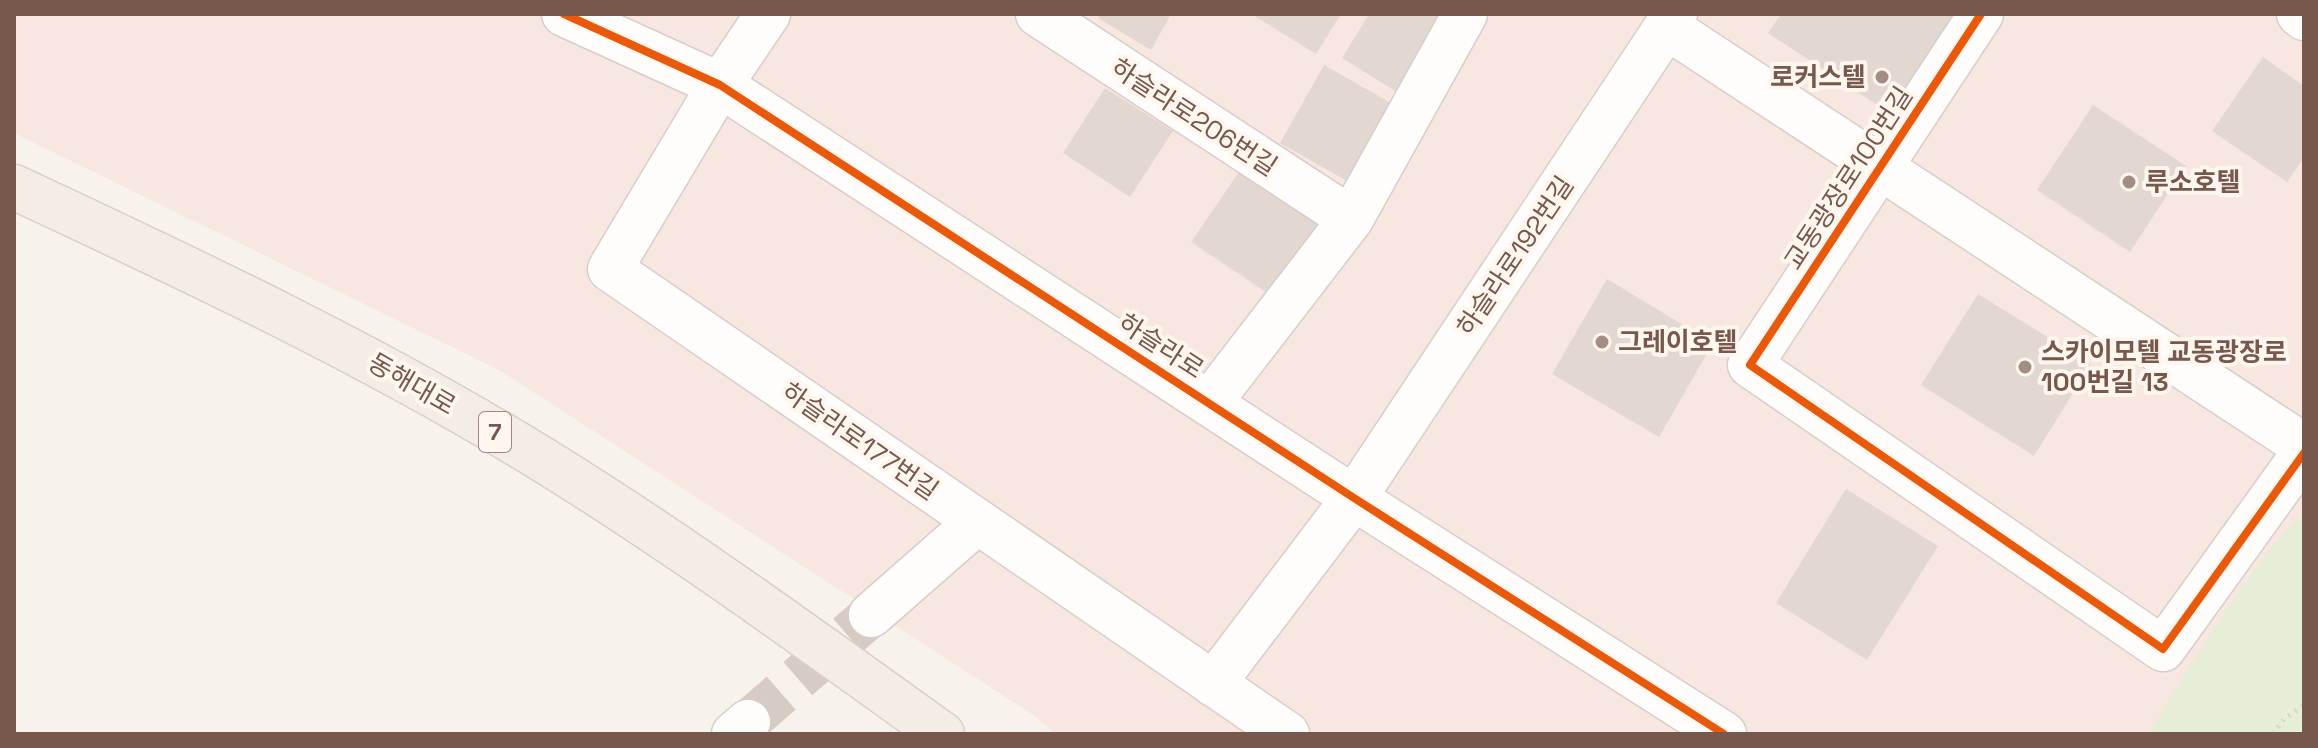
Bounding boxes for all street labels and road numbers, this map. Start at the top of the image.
street label: 하슬라로206번길 [1104,51,1284,183]
street label: 교동광장로100번길 [1776,80,1920,276]
street label: 하슬라로192번길 [1449,169,1581,343]
street label: 하슬라로 [1112,306,1210,386]
street label: 동해대로 [362,345,462,423]
street label: 하슬라로177번길 [775,374,945,508]
road number: 7 [479,412,511,452]

